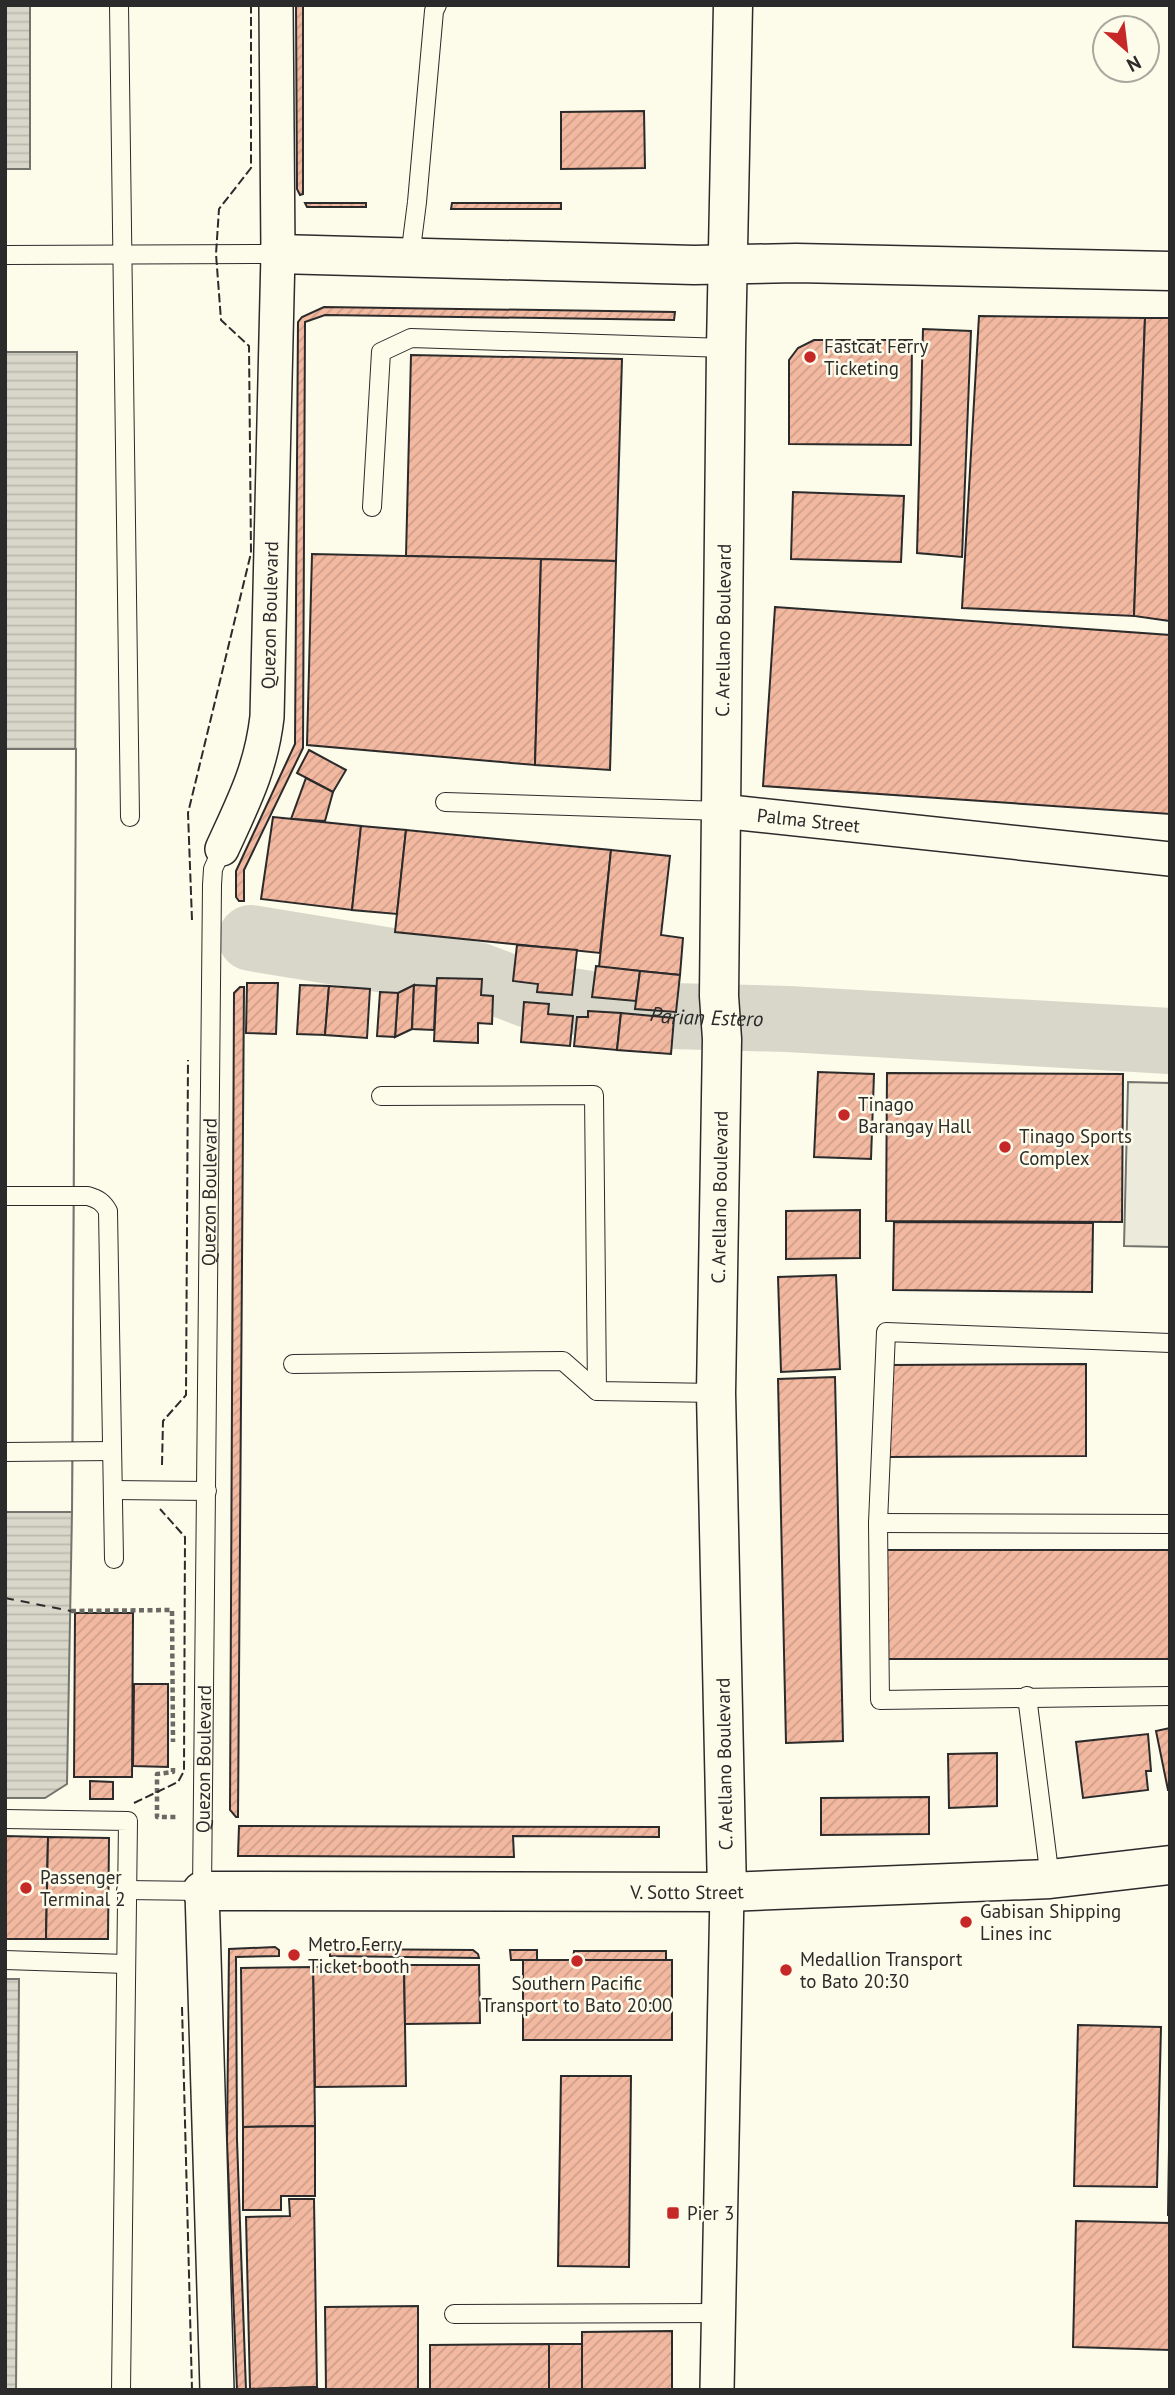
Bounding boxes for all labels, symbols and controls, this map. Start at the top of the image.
north arrow [1091,14,1161,84]
text: N [1123,50,1145,78]
place label: Fastcat Ferry Ticketing [824,334,928,380]
marker: Fastcat Ferry Ticketing [802,349,818,365]
street label: Quezon Boulevard [256,541,283,690]
street label: C. Arellano Boulevard [710,544,736,717]
street label: Palma Street [756,803,862,838]
water label: Parian Estero [648,1000,764,1032]
place label: Tinago Barangay Hall [858,1092,971,1138]
marker: Tinago Barangay Hall [836,1107,852,1123]
street label: C. Arellano Boulevard [706,1110,733,1284]
street label: Quezon Boulevard [196,1118,222,1266]
place label: Tinago Sports Complex [1019,1124,1132,1170]
marker: Tinago Sports Complex [997,1139,1013,1155]
street label: C. Arellano Boulevard [710,1677,738,1851]
street label: Quezon Boulevard [191,1685,216,1833]
place label: Passenger Terminal 2 [40,1865,126,1911]
street label: V. Sotto Street [629,1879,745,1904]
marker: Passenger Terminal 2 [18,1880,34,1896]
place label: Gabisan Shipping Lines inc [980,1899,1121,1945]
marker: Gabisan Shipping Lines inc [958,1914,974,1930]
place label: Metro Ferry Ticket booth [308,1932,410,1978]
marker: Metro Ferry Ticket booth [286,1947,302,1963]
place label: Medallion Transport to Bato 20:30 [800,1947,963,1993]
marker: Southern Pacific Transport to Bato 20:00 [569,1953,585,1969]
marker: Medallion Transport to Bato 20:30 [778,1962,794,1978]
place label: Southern Pacific Transport to Bato 20:00 [482,1971,672,2017]
place label: Pier 3 [687,2201,734,2225]
marker: Pier 3 [665,2205,681,2221]

